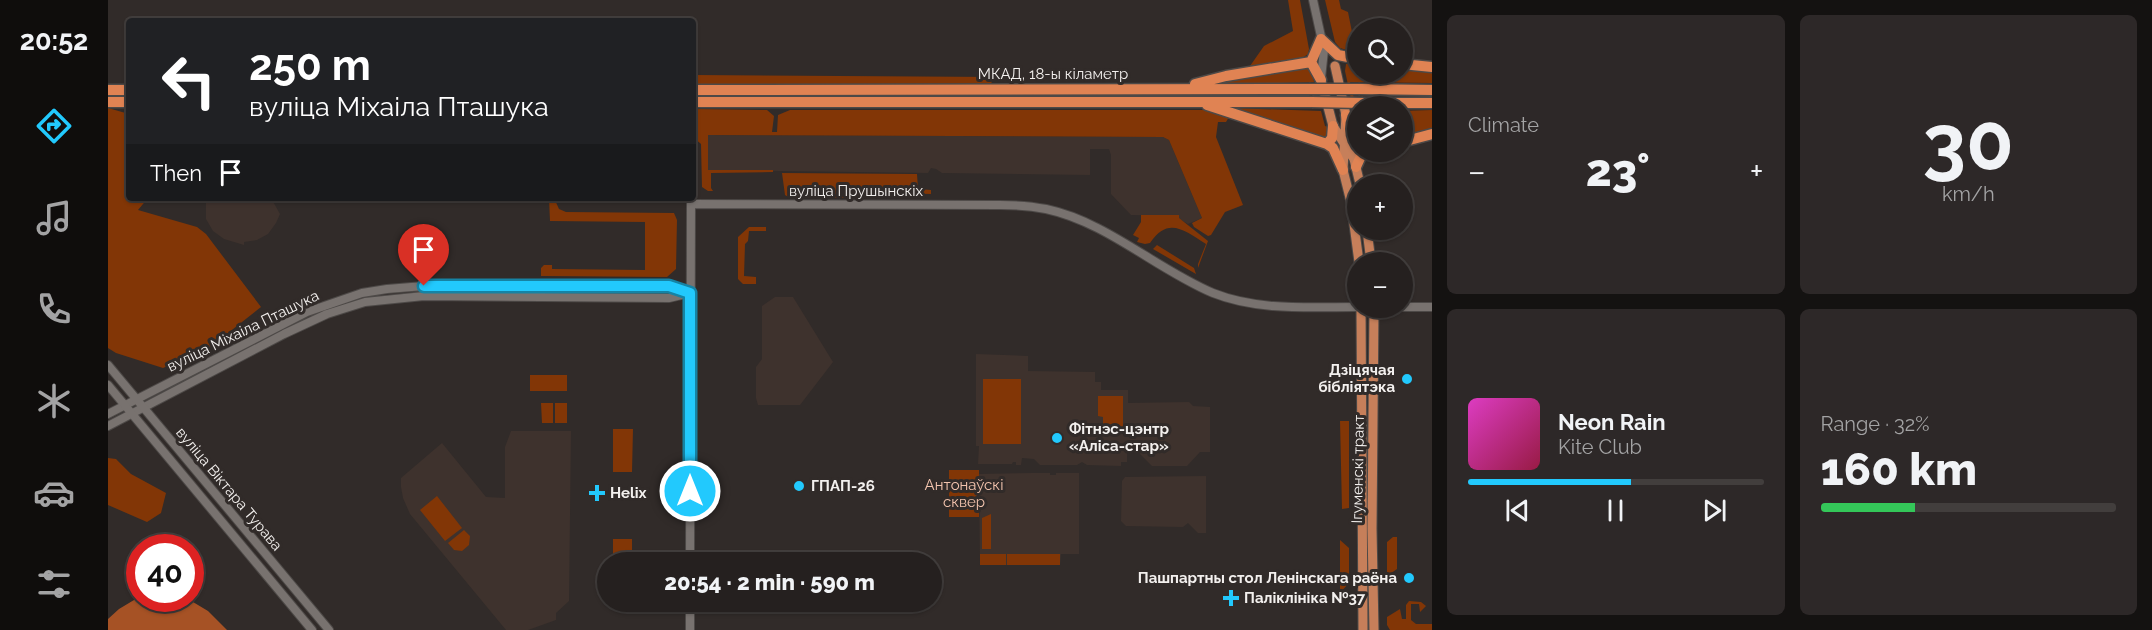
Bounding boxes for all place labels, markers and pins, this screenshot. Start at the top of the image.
pin [398,224,449,286]
place label: Дзіцячая бібліятэка [1318,361,1395,396]
marker: Дзіцячая бібліятэка [1400,372,1414,386]
place label: Фітнэс-цэнтр «Аліса-стар» [1069,420,1169,455]
marker: Фітнэс-цэнтр «Аліса-стар» [1050,431,1064,445]
place label: ГПАП-26 [811,477,875,495]
marker: ГПАП-26 [792,479,806,493]
marker: Helix [588,484,606,502]
place label: Helix [610,484,647,502]
place label: Пашпартны стол Ленінскага раёна [1138,569,1397,587]
marker: Пашпартны стол Ленінскага раёна [1402,571,1416,585]
marker: Паліклініка №37 [1222,589,1240,607]
place label: Паліклініка №37 [1244,589,1366,607]

